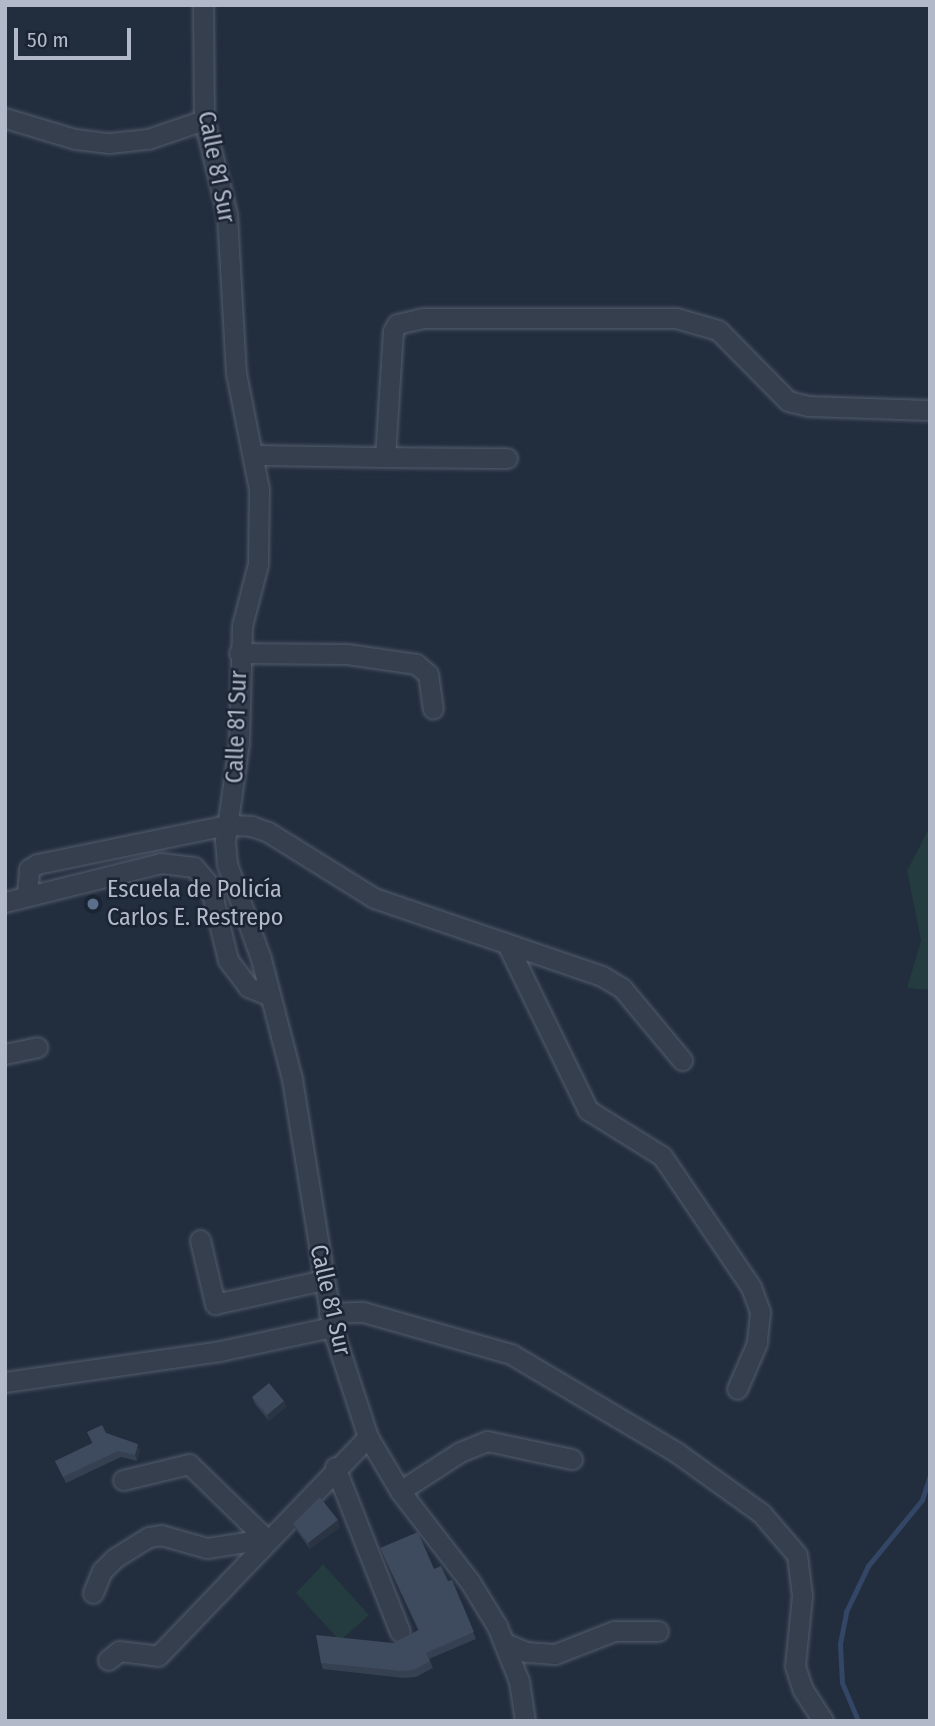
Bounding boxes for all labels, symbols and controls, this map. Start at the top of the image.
scale bar [18,14,135,58]
text: 50 m [27,27,69,53]
street label: Calle 81 Sur [191,109,241,225]
street label: Calle 81 Sur [221,670,253,784]
place label: Escuela de Policía Carlos E. Restrepo [107,876,283,932]
marker: Escuela de Policía Carlos E. Restrepo [85,896,101,912]
street label: Calle 81 Sur [303,1242,357,1358]

